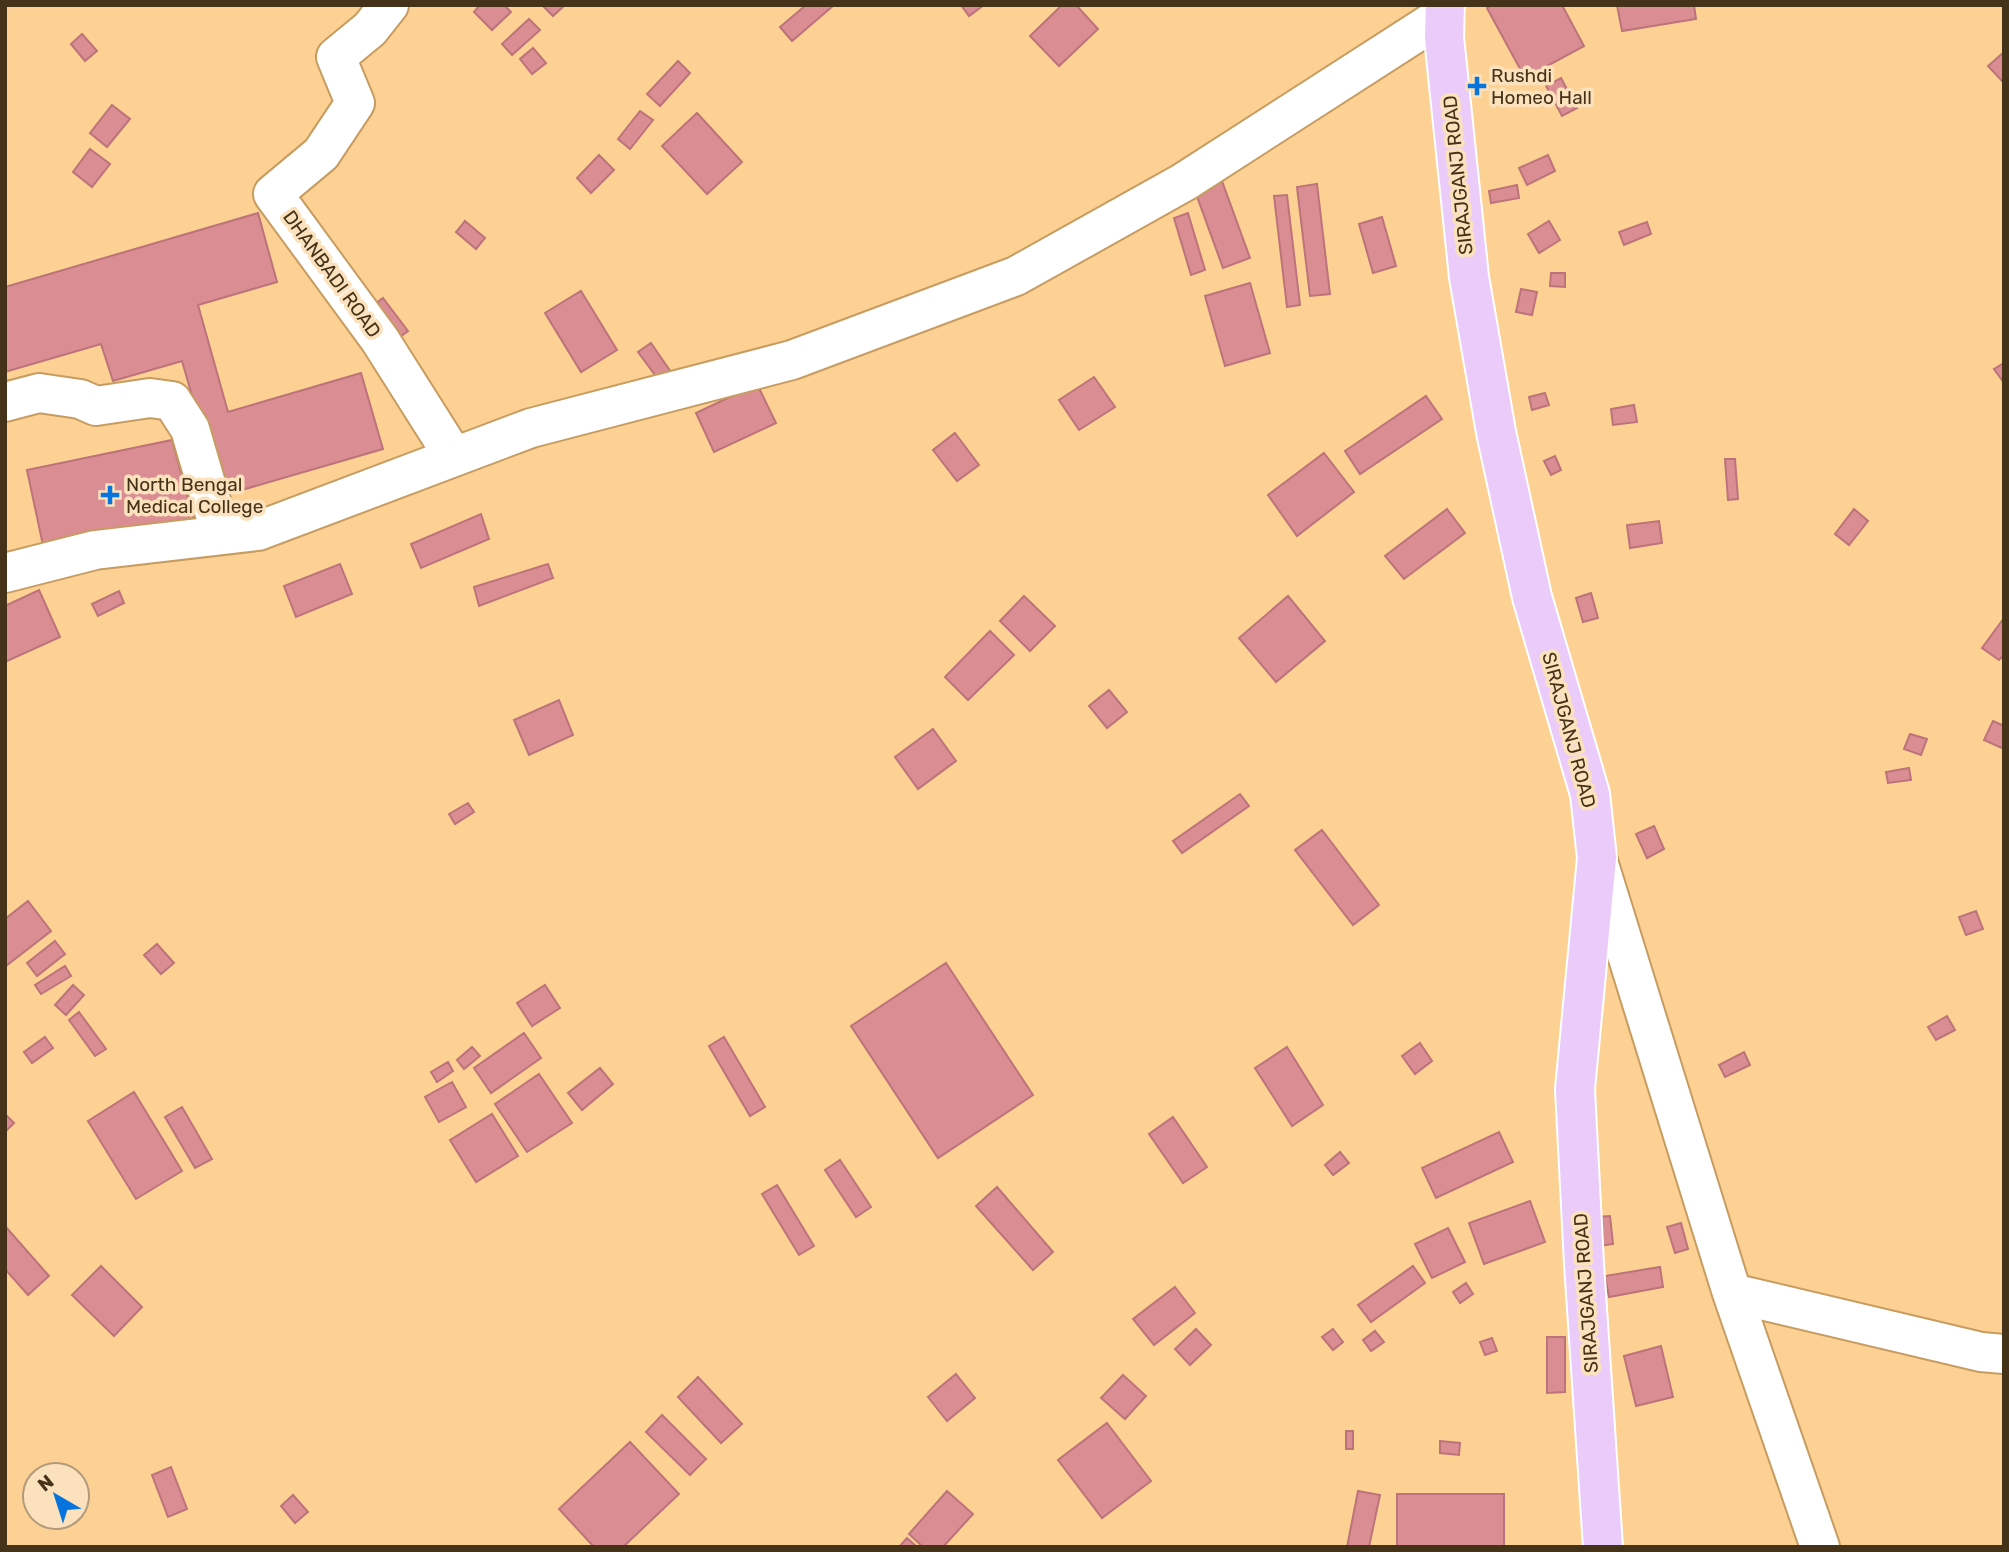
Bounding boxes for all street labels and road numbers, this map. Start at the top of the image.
street label: SIRAJGANJ ROAD [1438,94,1478,256]
street label: DHANBADI ROAD [278,206,386,342]
street label: SIRAJGANJ ROAD [1537,650,1601,810]
street label: SIRAJGANJ ROAD [1569,1212,1603,1374]

